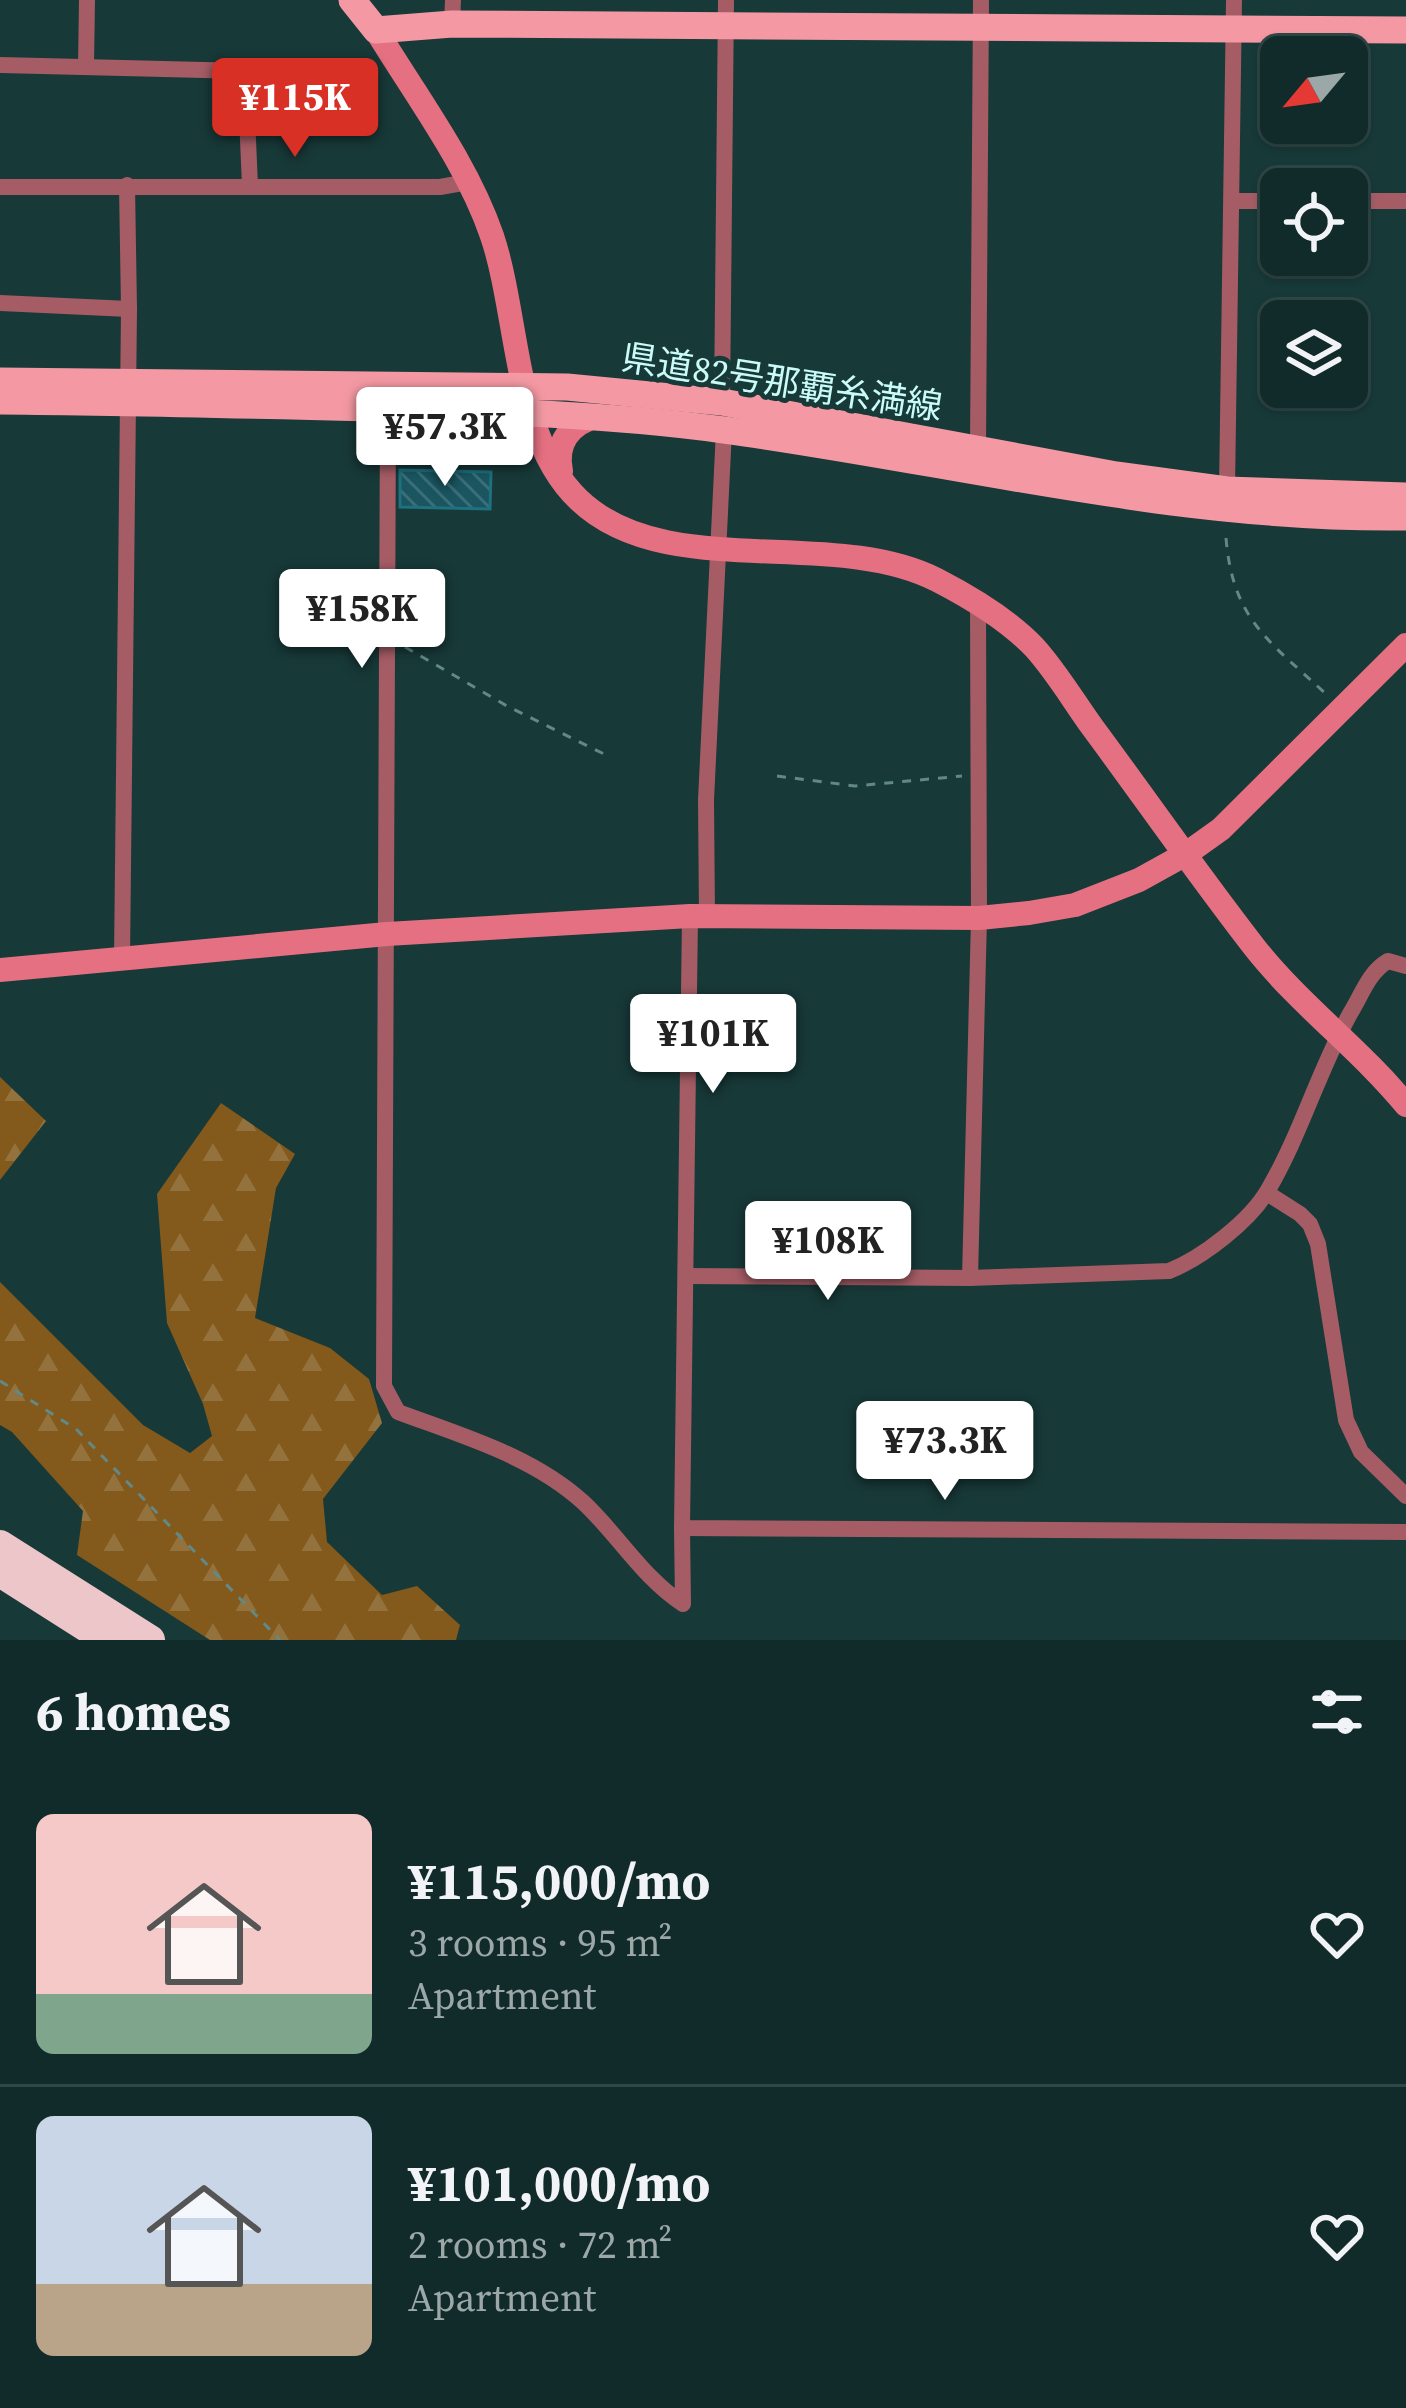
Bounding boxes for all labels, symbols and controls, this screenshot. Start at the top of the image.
north arrow [1260,36,1368,144]
map controls [1260,36,1368,408]
pin: ¥115K [211,58,379,160]
text: ¥115K [239,70,351,123]
button: locate [1260,168,1368,276]
button: layers [1260,300,1368,408]
street label: 県道82号那覇糸満線 [618,332,946,432]
pin: ¥57.3K [347,387,543,489]
text: ¥57.3K [383,399,507,452]
pin: ¥158K [278,569,446,671]
text: ¥158K [306,581,418,634]
pin: ¥101K [629,994,797,1096]
text: ¥101K [657,1006,769,1059]
pin: ¥108K [744,1201,912,1303]
text: ¥108K [772,1213,884,1266]
pin: ¥73.3K [847,1401,1043,1503]
text: ¥73.3K [883,1413,1007,1466]
text: 6 homes [36,1677,231,1747]
icon: filters [1304,1679,1370,1745]
text: ¥115,000/mo [408,1846,710,1916]
icon: home [132,1862,276,2006]
icon: heart [1304,1901,1370,1967]
text: 3 rooms · 95 m² [408,1916,672,1969]
text: Apartment [408,1969,596,2022]
text: ¥101,000/mo [408,2148,710,2218]
icon: home [132,2164,276,2308]
icon: heart [1304,2203,1370,2269]
text: 2 rooms · 72 m² [408,2218,672,2271]
text: Apartment [408,2271,596,2324]

